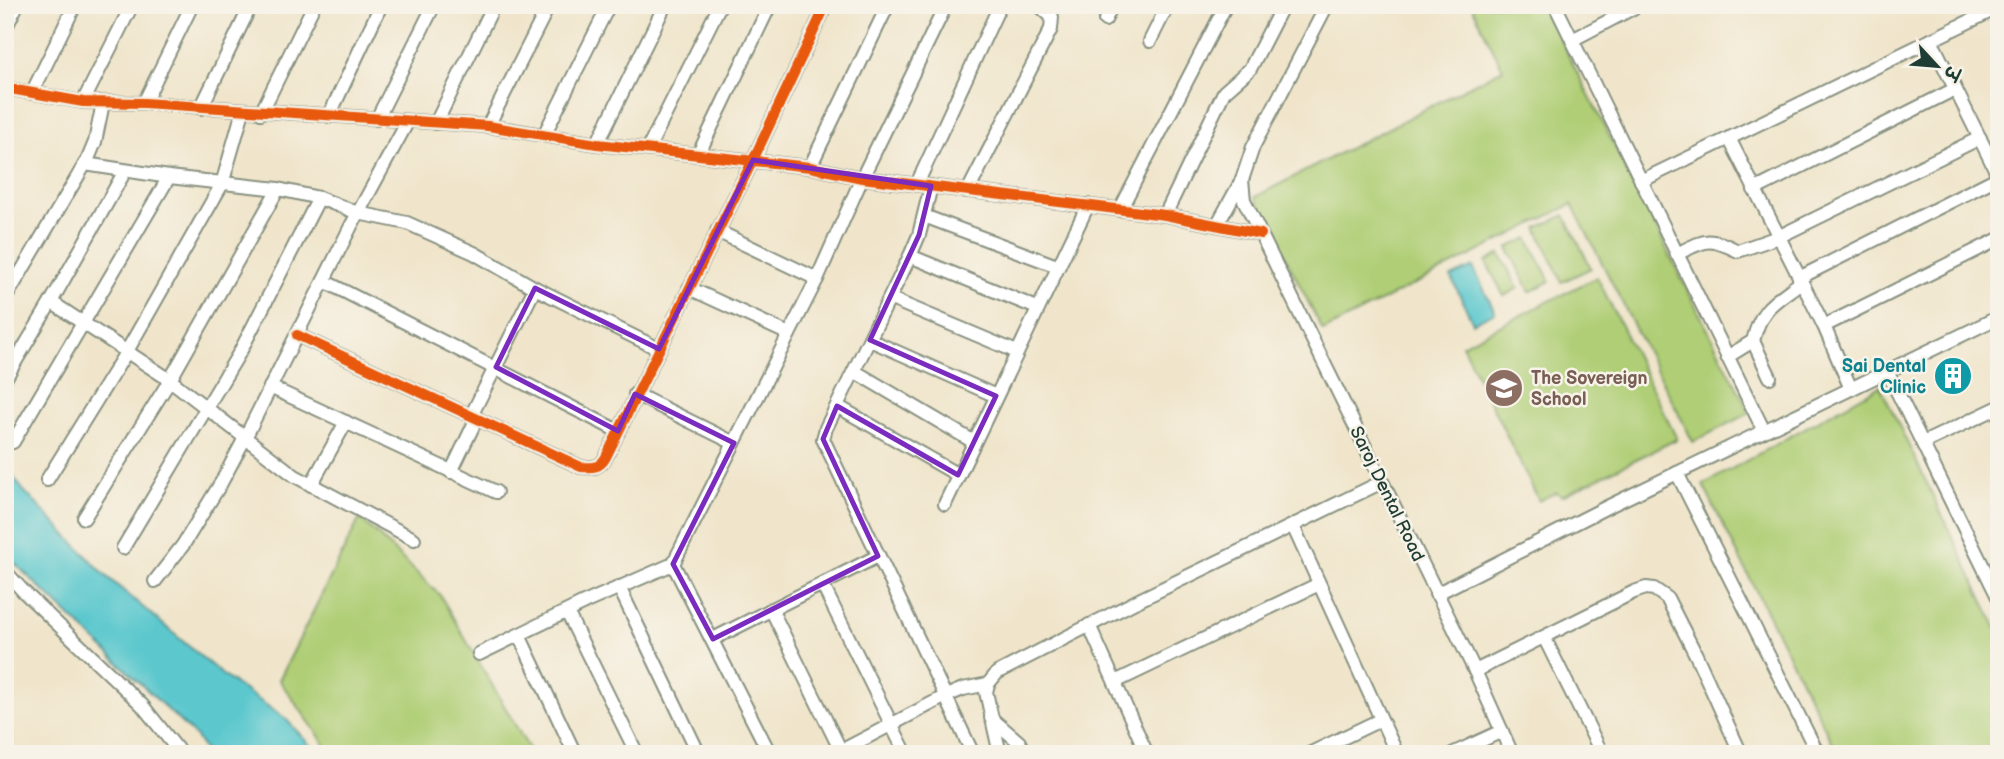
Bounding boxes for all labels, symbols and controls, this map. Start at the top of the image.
north arrow [1902,32,1972,102]
text: उ [1937,60,1965,86]
building icon: Sai Dental Clinic [1932,355,1974,397]
place label: Sai Dental Clinic [1842,356,1926,398]
school or university icon: The Sovereign School [1483,367,1525,409]
place label: The Sovereign School [1531,368,1648,410]
street label: Saroj Dental Road [1345,423,1429,565]

